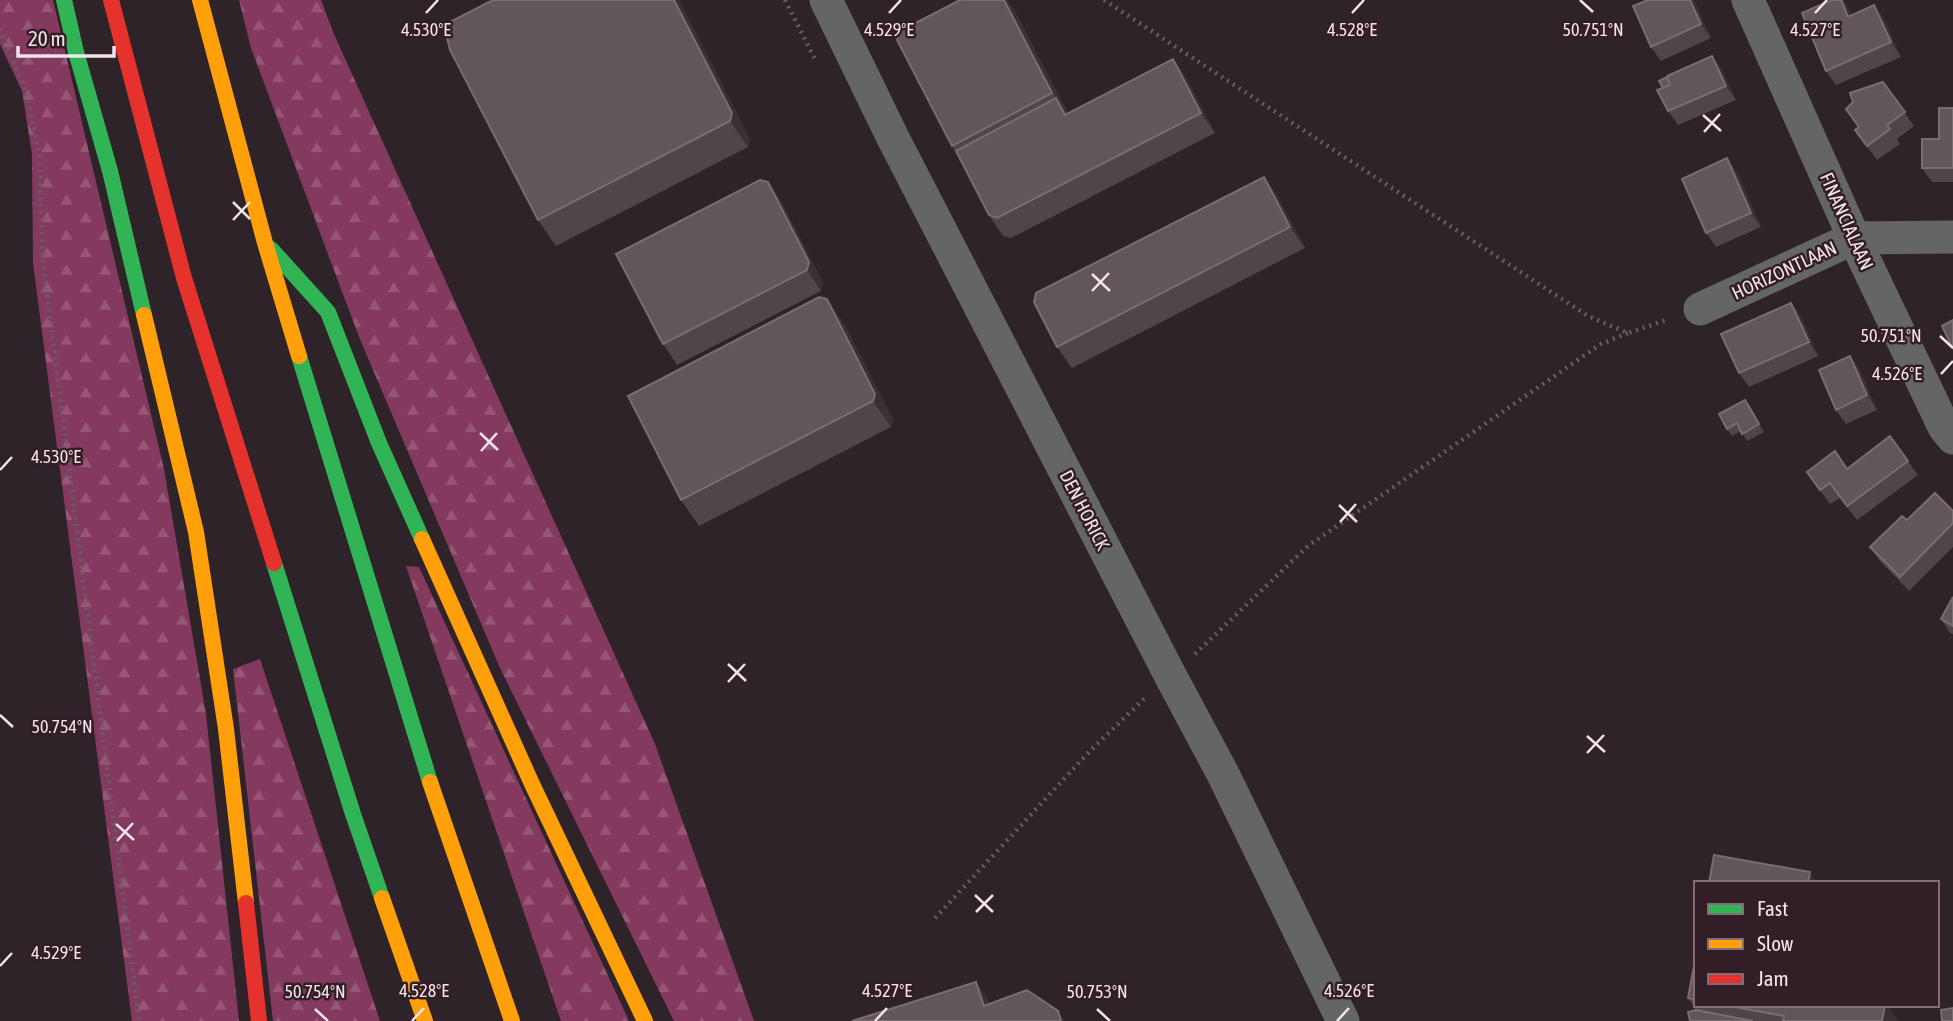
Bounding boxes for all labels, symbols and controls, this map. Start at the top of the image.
scale bar [18,14,114,58]
text: 4.530°E [401,19,451,40]
text: 4.529°E [864,19,914,40]
text: 4.528°E [1327,19,1377,40]
text: 50.751°N [1562,19,1624,40]
text: 4.527°E [1790,19,1840,40]
text: 20 m [28,26,66,50]
street label: FINANCIALAAN [1816,169,1878,273]
street label: HORIZONTLAAN [1728,236,1840,304]
text: 50.751°N [1860,325,1922,346]
text: 4.526°E [1872,363,1922,384]
text: 4.530°E [31,446,81,467]
street label: DEN HORICK [1055,466,1115,554]
text: 50.754°N [31,716,93,737]
legend [1694,881,1939,1007]
text: Fast [1757,896,1788,920]
text: Slow [1757,931,1794,955]
text: 4.529°E [31,942,81,963]
text: Jam [1757,966,1789,990]
text: 4.528°E [399,980,449,1001]
text: 4.527°E [862,980,912,1001]
text: 4.526°E [1324,980,1374,1001]
text: 50.754°N [284,981,346,1002]
text: 50.753°N [1066,981,1128,1002]

